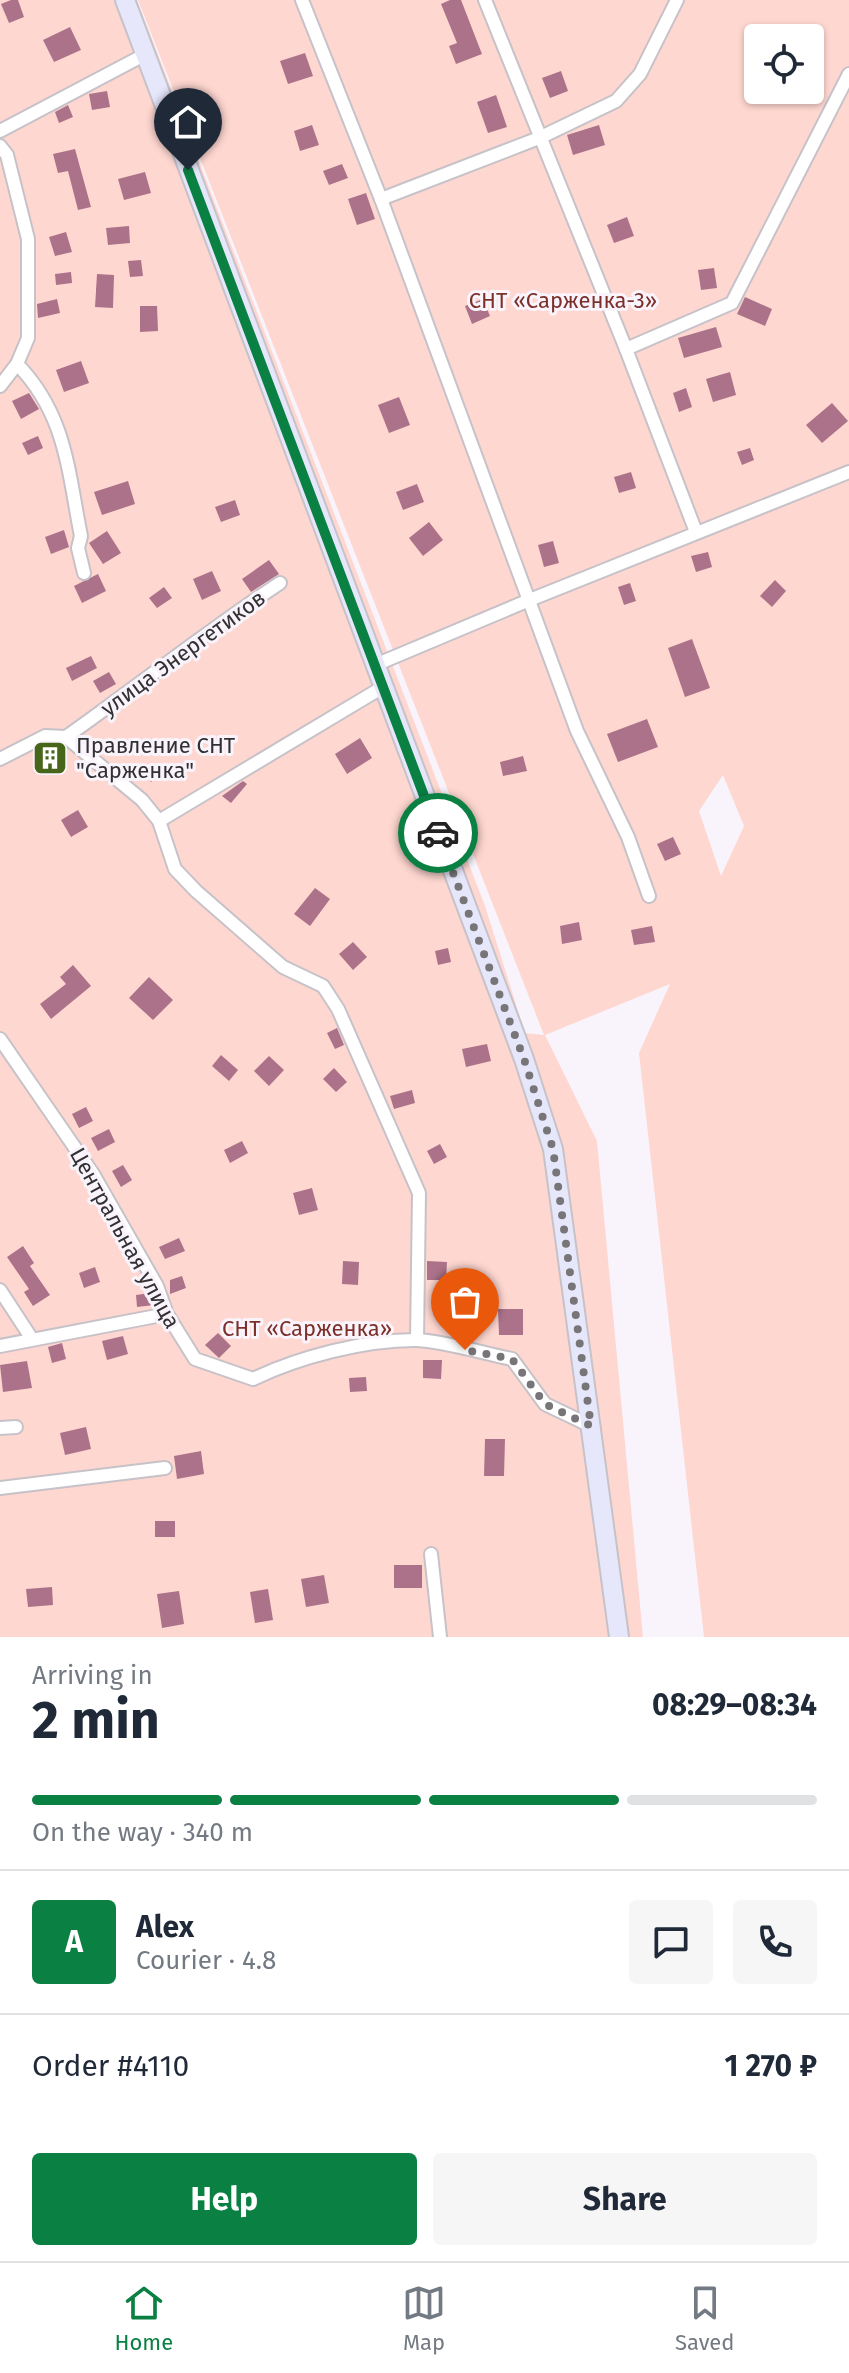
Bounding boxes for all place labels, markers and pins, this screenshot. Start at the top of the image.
pin [154,88,222,170]
place label: Правление СНТ "Сарженка" [76,732,236,784]
building icon: Правление СНТ "Сарженка" [31,739,69,777]
pin [431,1268,499,1350]

